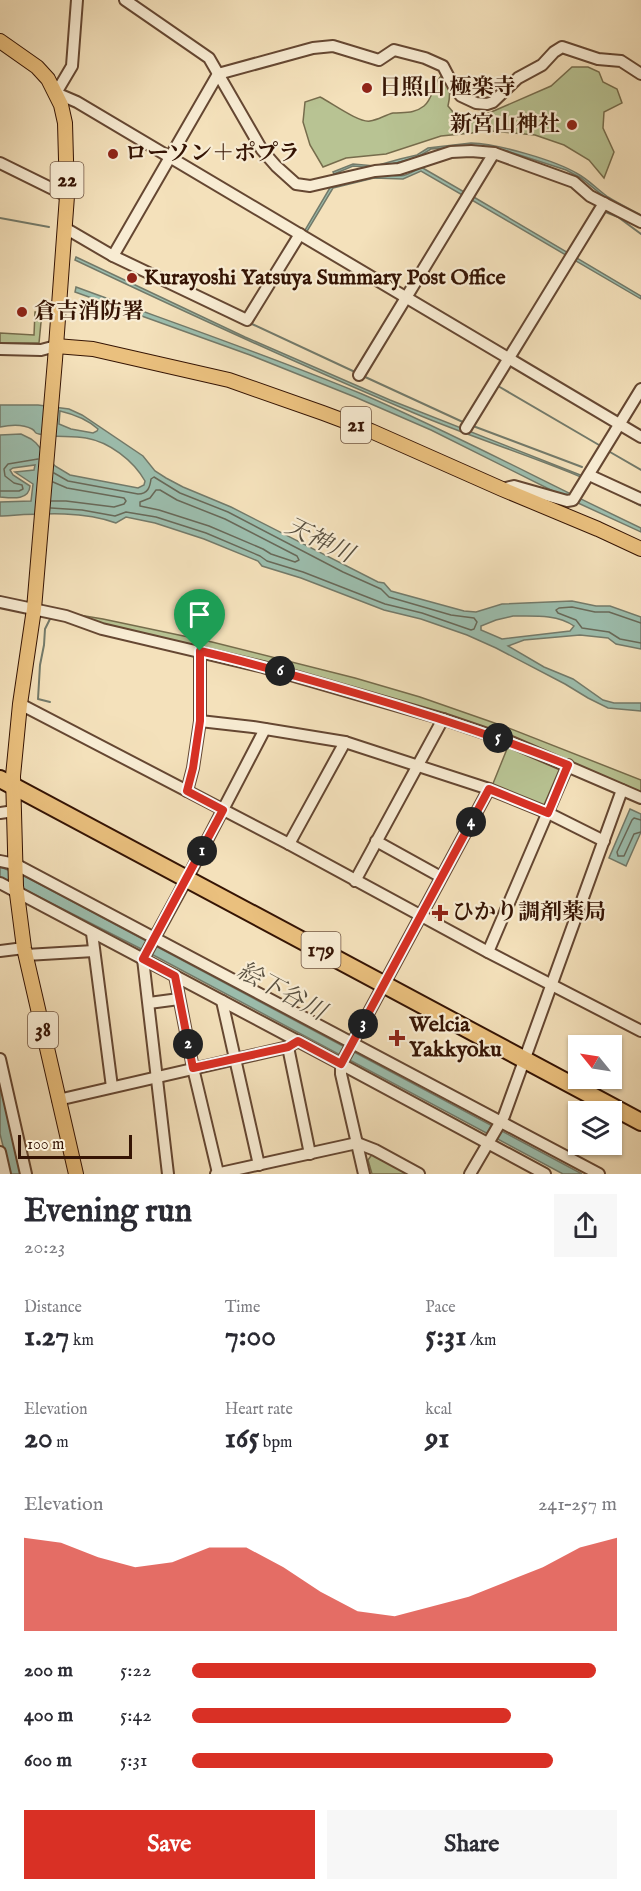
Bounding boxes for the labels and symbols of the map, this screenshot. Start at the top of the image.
place label: 日照山 極楽寺 [379,74,516,102]
marker: 日照山 極楽寺 [360,81,374,95]
place label: 新宮山神社 [450,111,560,139]
marker: 新宮山神社 [565,118,579,132]
place label: ローソン＋ポプラ [125,140,300,168]
marker: ローソン＋ポプラ [106,147,120,161]
road number: 22 [50,162,84,198]
place label: Kurayoshi Yatsuya Summary Post Office [144,264,506,292]
marker: Kurayoshi Yatsuya Summary Post Office [125,271,139,285]
place label: 倉吉消防署 [34,298,144,326]
marker: 倉吉消防署 [15,305,29,319]
road number: 21 [341,407,371,443]
water label: 天神川 [280,511,361,572]
pin [174,589,225,651]
pin: 6 [265,656,295,686]
pin: 5 [483,723,513,753]
pin: 4 [456,807,486,837]
pin: 1 [187,836,217,866]
place label: ひかり調剤薬局 [452,899,606,927]
marker: ひかり調剤薬局 [433,906,447,920]
road number: 179 [302,932,340,968]
water label: 絵下谷川 [231,956,333,1030]
pin: 3 [348,1009,378,1039]
place label: Welcia Yakkyoku [408,1011,502,1064]
road number: 38 [28,1012,58,1048]
pin: 2 [173,1029,203,1059]
marker: Welcia Yakkyoku [390,1031,404,1045]
north arrow [568,1035,622,1089]
scale bar [18,1132,132,1160]

